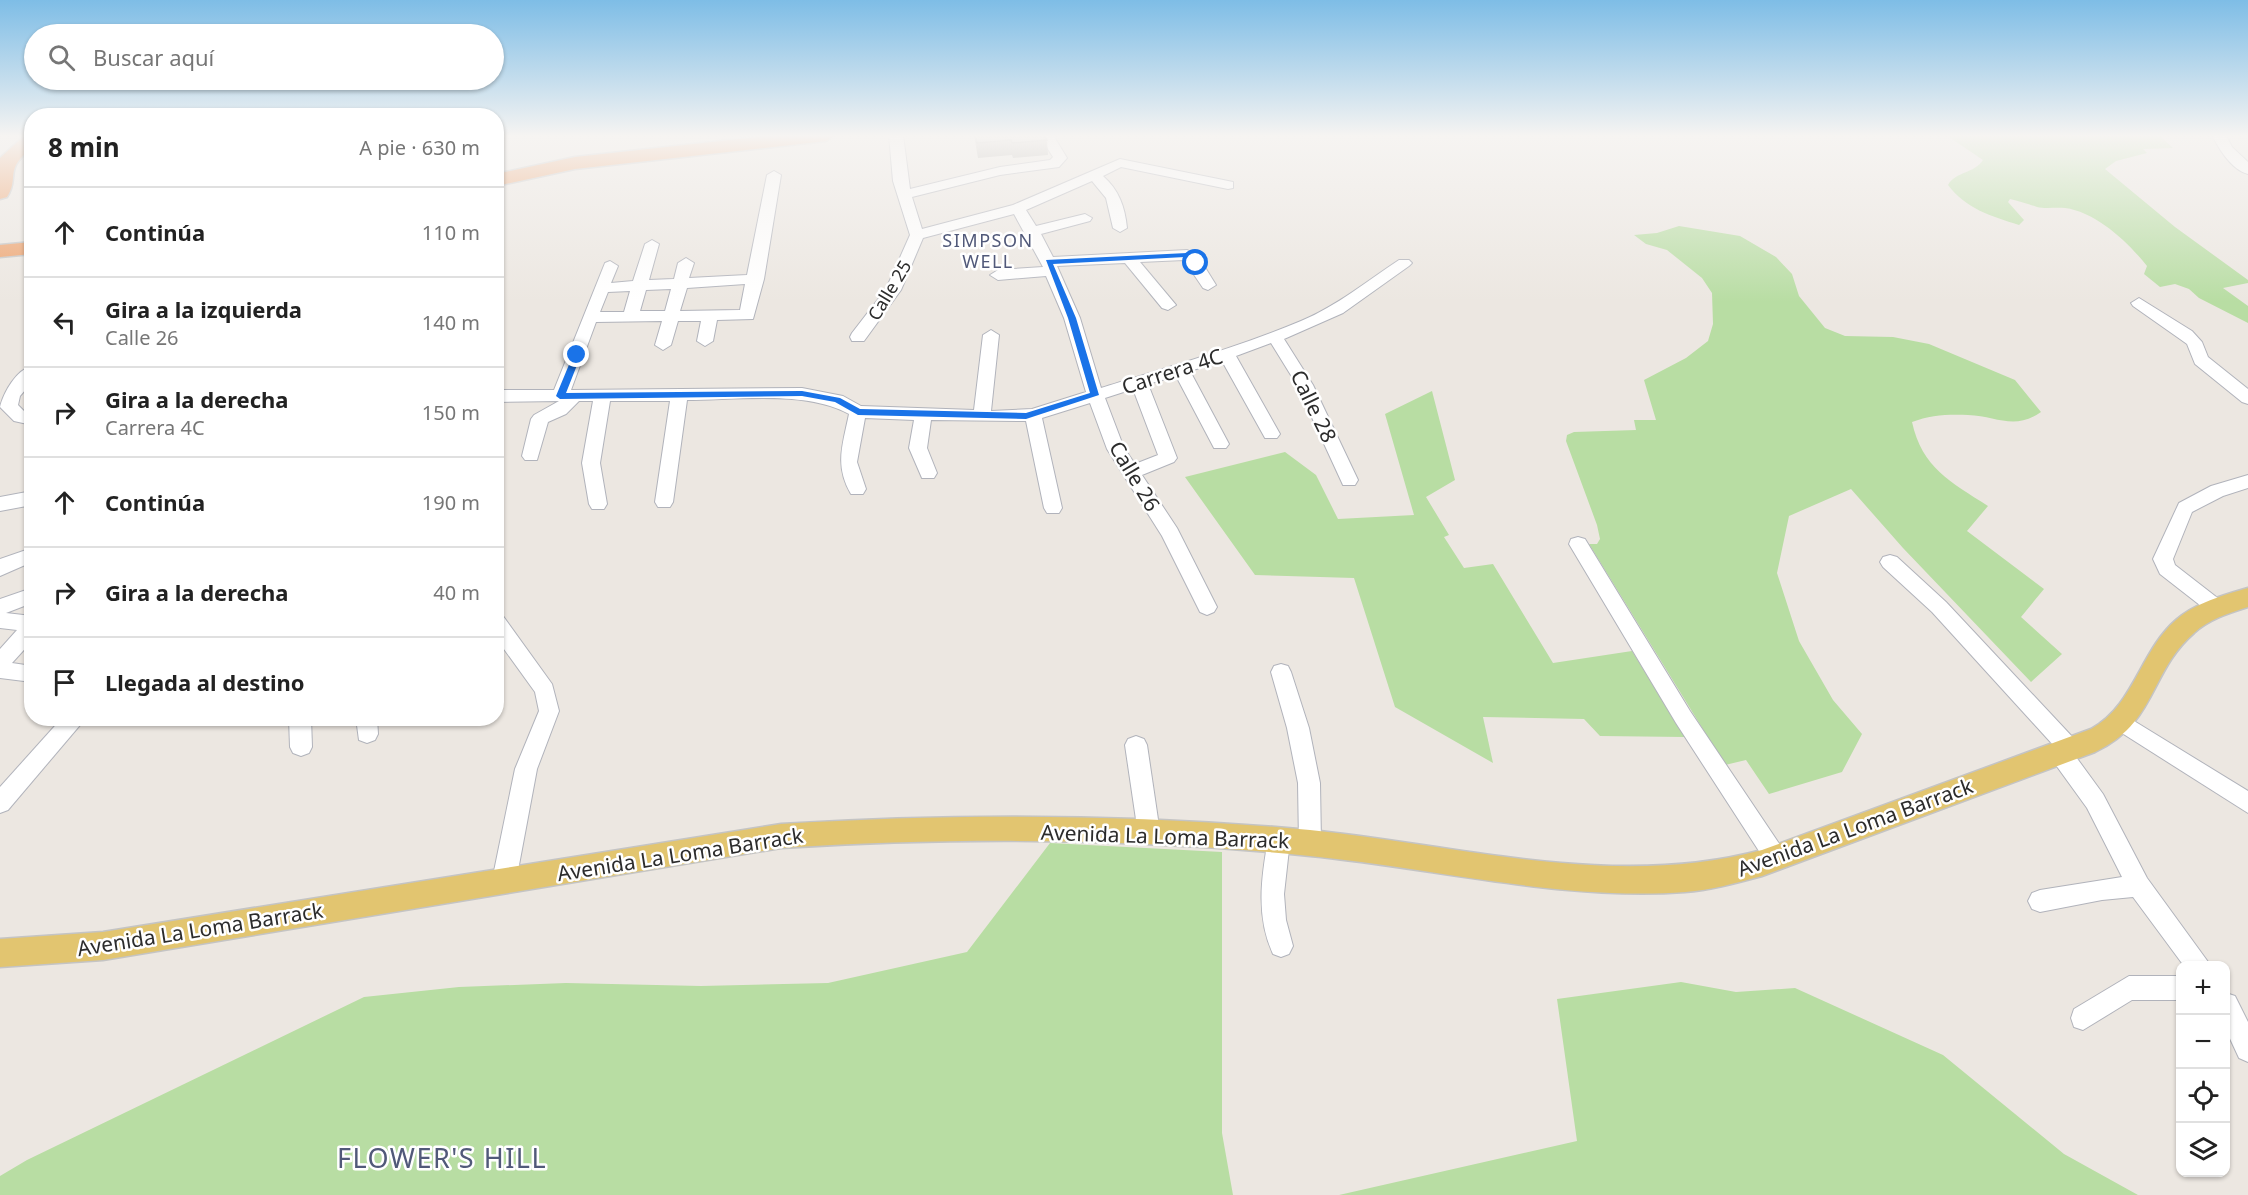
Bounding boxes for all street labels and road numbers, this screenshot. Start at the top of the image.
street label: Calle 25 [862,255,916,325]
street label: Carrera 4C [1118,342,1226,400]
street label: Calle 28 [1284,365,1344,447]
street label: Calle 26 [1103,436,1167,516]
street label: Avenida La Loma Barrack [1733,771,1977,883]
street label: Avenida La Loma Barrack [1040,818,1291,854]
street label: Avenida La Loma Barrack [555,821,806,887]
street label: Avenida La Loma Barrack [75,896,326,962]

